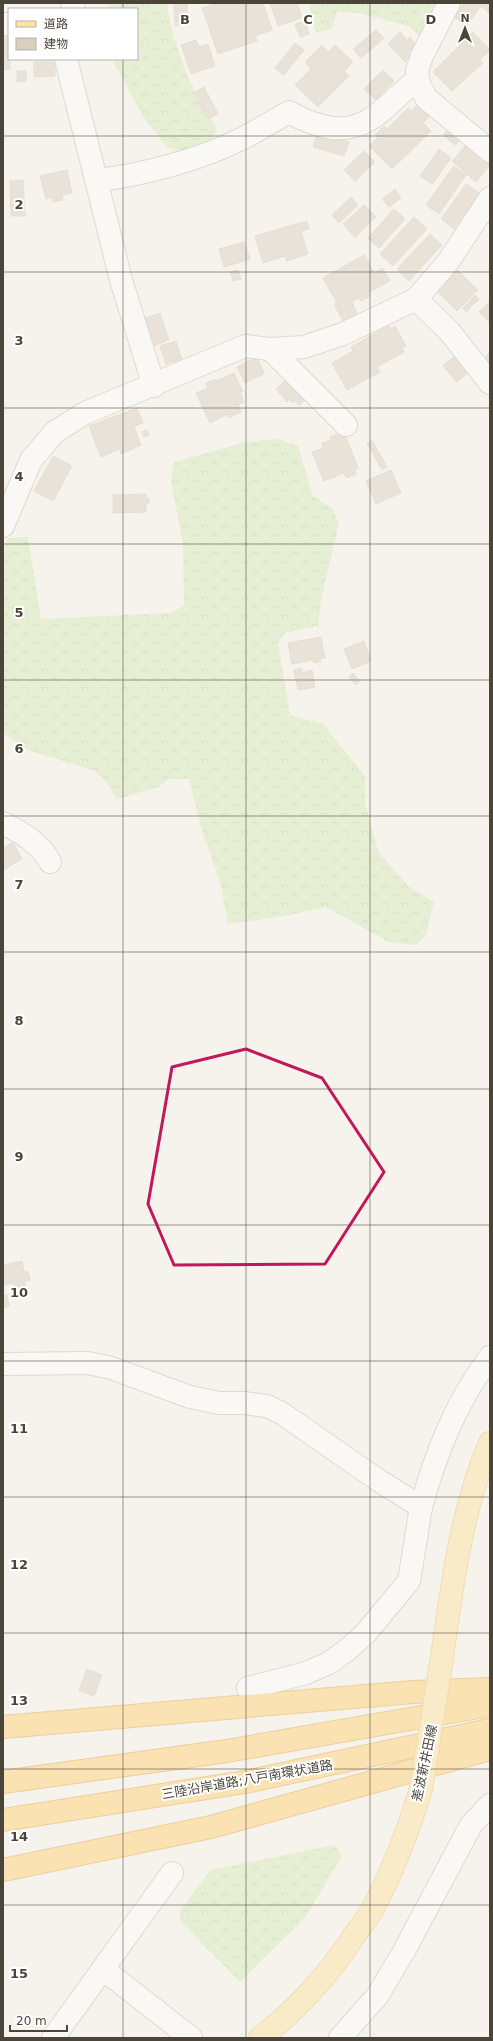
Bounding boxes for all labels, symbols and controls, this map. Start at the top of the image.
legend [8,8,138,60]
north arrow [445,8,485,48]
text: B [180,12,190,27]
text: C [303,12,313,27]
text: D [426,12,437,27]
text: N [460,12,470,25]
text: 道路 [44,17,68,31]
text: 建物 [44,37,68,51]
text: 2 [14,197,24,212]
text: 3 [14,333,24,348]
text: 4 [14,469,24,484]
text: 5 [14,605,24,620]
text: 6 [14,741,24,756]
text: 7 [14,877,24,892]
text: 8 [14,1013,24,1028]
text: 9 [14,1149,24,1164]
text: 10 [10,1285,28,1300]
text: 11 [10,1421,28,1436]
text: 12 [10,1557,28,1572]
text: 13 [10,1693,28,1708]
street label: 差波新井田線 [409,1723,440,1803]
street label: 三陸沿岸道路;八戸南環状道路 [160,1757,334,1802]
text: 14 [10,1829,28,1844]
text: 15 [10,1966,28,1981]
scale bar [10,2007,67,2033]
text: 20 m [16,2014,47,2028]

